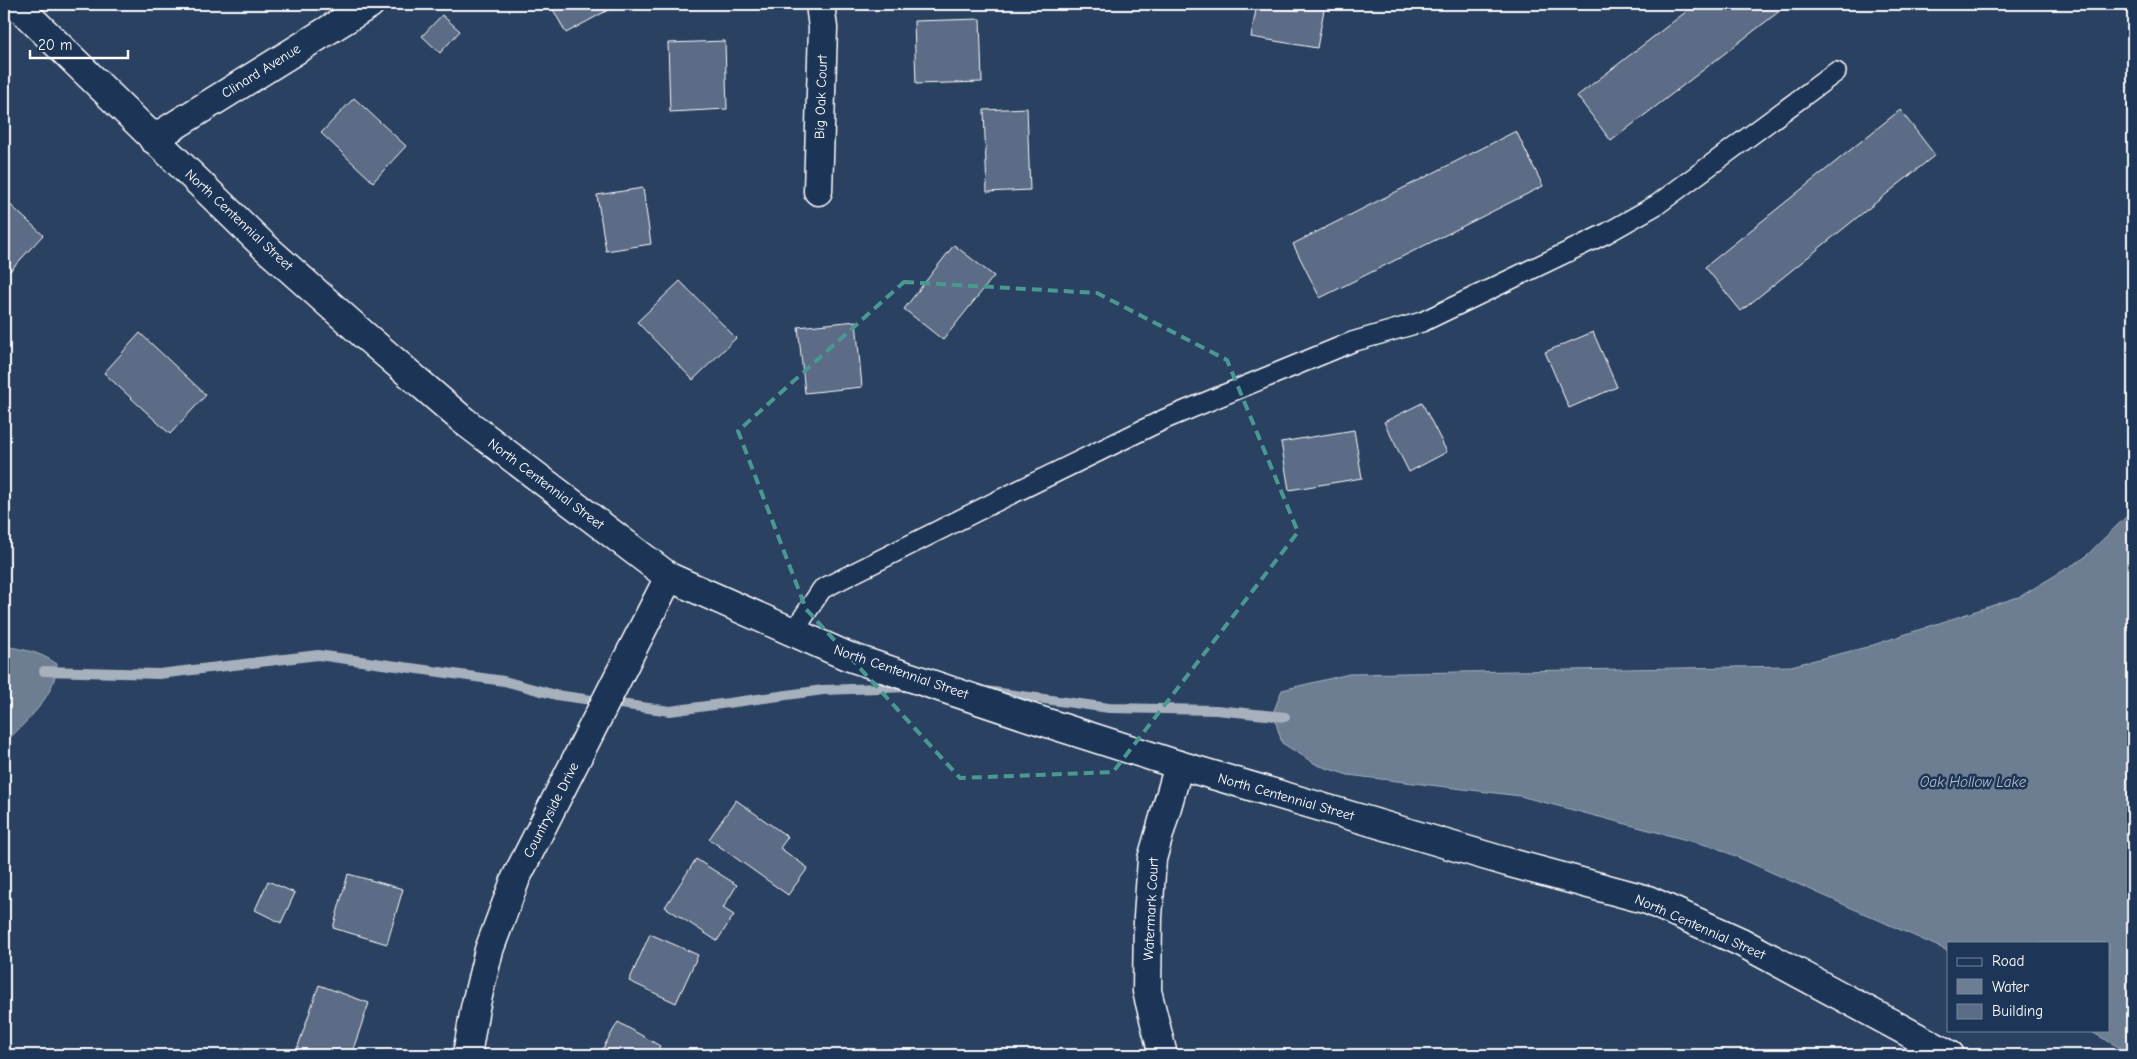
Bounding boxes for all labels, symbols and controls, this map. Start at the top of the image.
scale bar [30,28,128,60]
text: 20 m [38,36,72,54]
street label: Clinard Avenue [218,40,304,102]
street label: Big Oak Court [811,54,831,139]
street label: North Centennial Street [182,166,297,275]
street label: North Centennial Street [485,435,608,534]
street label: North Centennial Street [832,641,971,703]
street label: Countryside Drive [520,759,582,861]
street label: North Centennial Street [1216,769,1357,825]
water label: Oak Hollow Lake [1920,773,2027,791]
street label: Watermark Court [1140,856,1162,961]
street label: North Centennial Street [1632,891,1769,964]
legend [1947,942,2110,1032]
text: Road [1992,952,2024,970]
text: Water [1992,978,2029,996]
text: Building [1992,1002,2043,1020]

